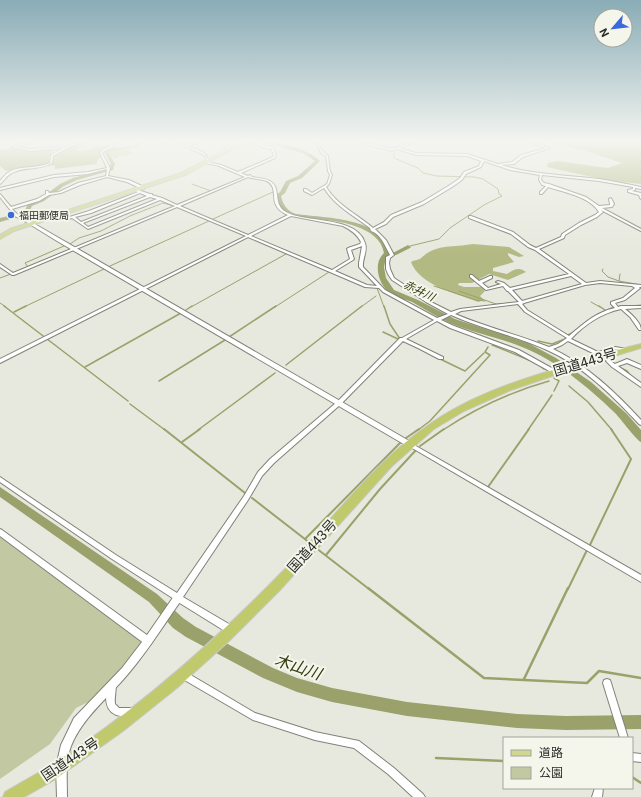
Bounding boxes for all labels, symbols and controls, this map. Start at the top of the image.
north arrow [593,8,633,48]
text: N [597,26,612,39]
marker: 福田郵便局 [6,210,16,220]
place label: 福田郵便局 [19,210,69,221]
water label: 赤井川 [401,278,438,305]
street label: 国道443号 [551,345,619,379]
street label: 国道443号 [284,516,340,576]
water label: 木山川 [272,650,326,684]
street label: 国道443号 [38,734,102,784]
legend [503,737,633,789]
text: 道路 [539,746,563,760]
text: 公園 [539,766,563,780]

